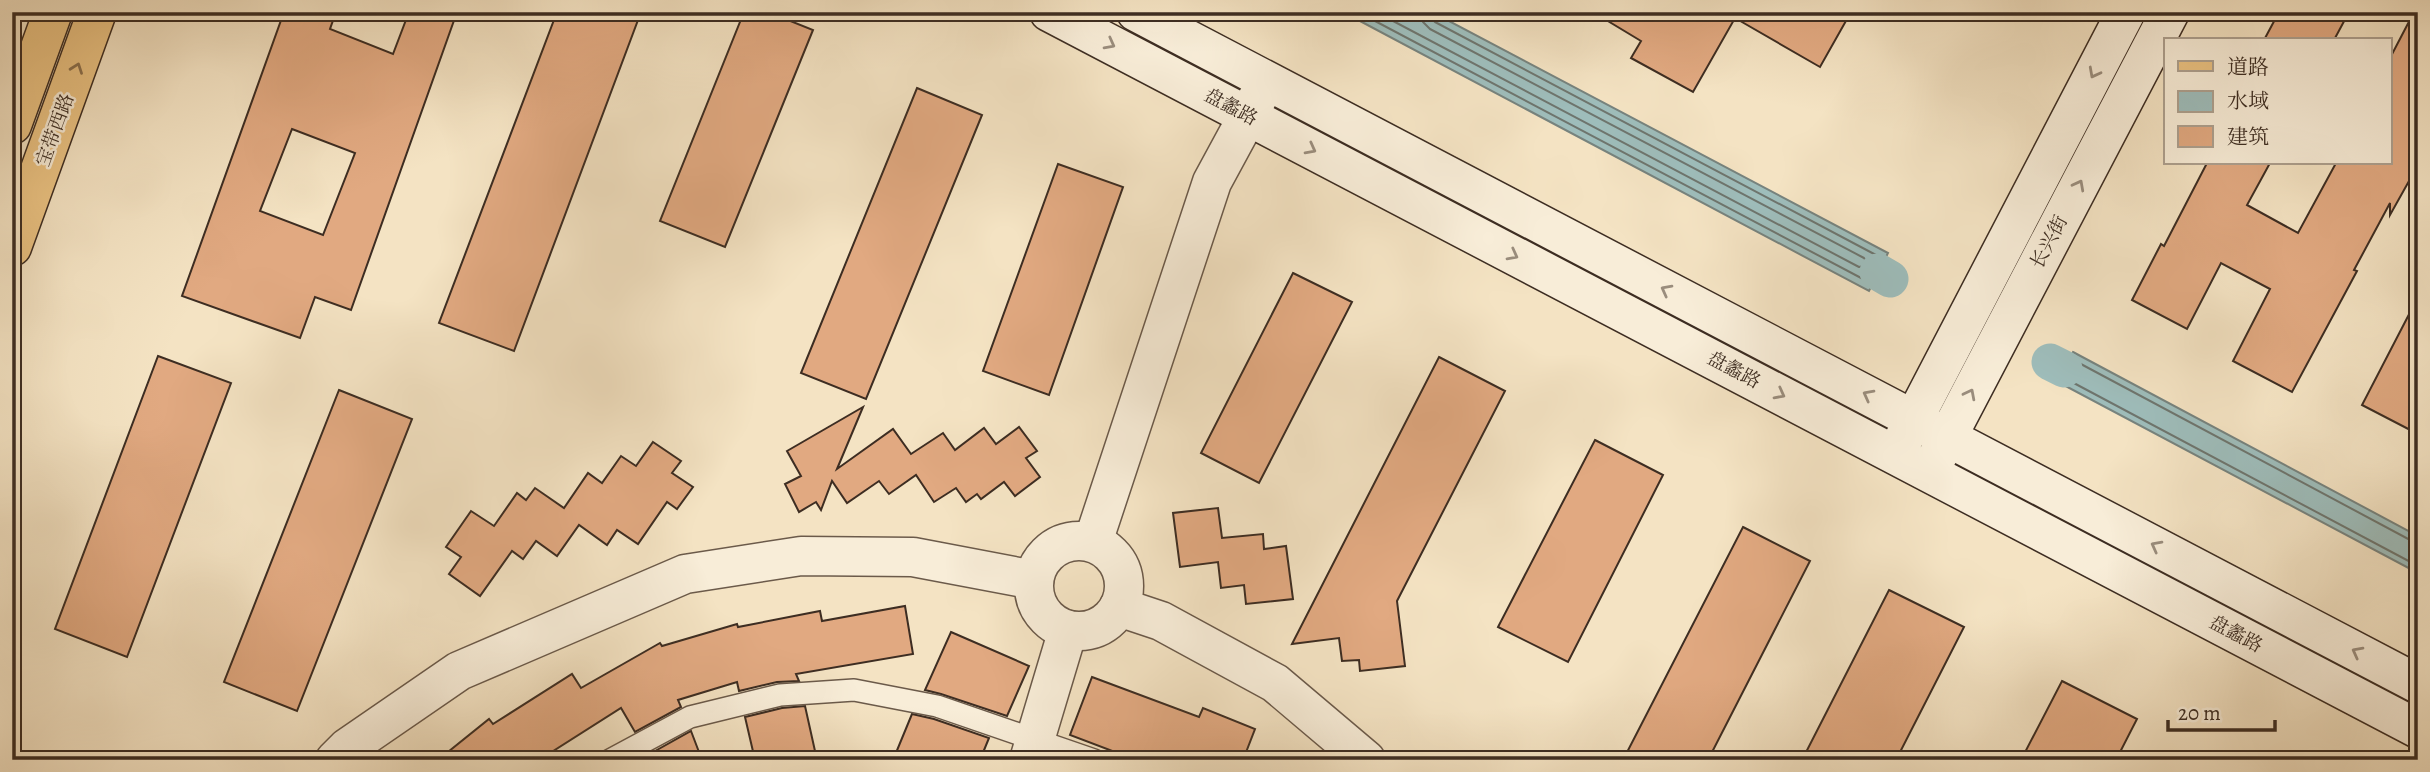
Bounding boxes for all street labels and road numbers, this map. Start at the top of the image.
street label: 盘蠡路 [1200,82,1262,132]
street label: 宝带西路 [30,90,80,170]
street label: 长兴街 [2024,211,2074,273]
street label: 盘蠡路 [1703,345,1765,395]
street label: 盘蠡路 [2205,609,2267,659]

